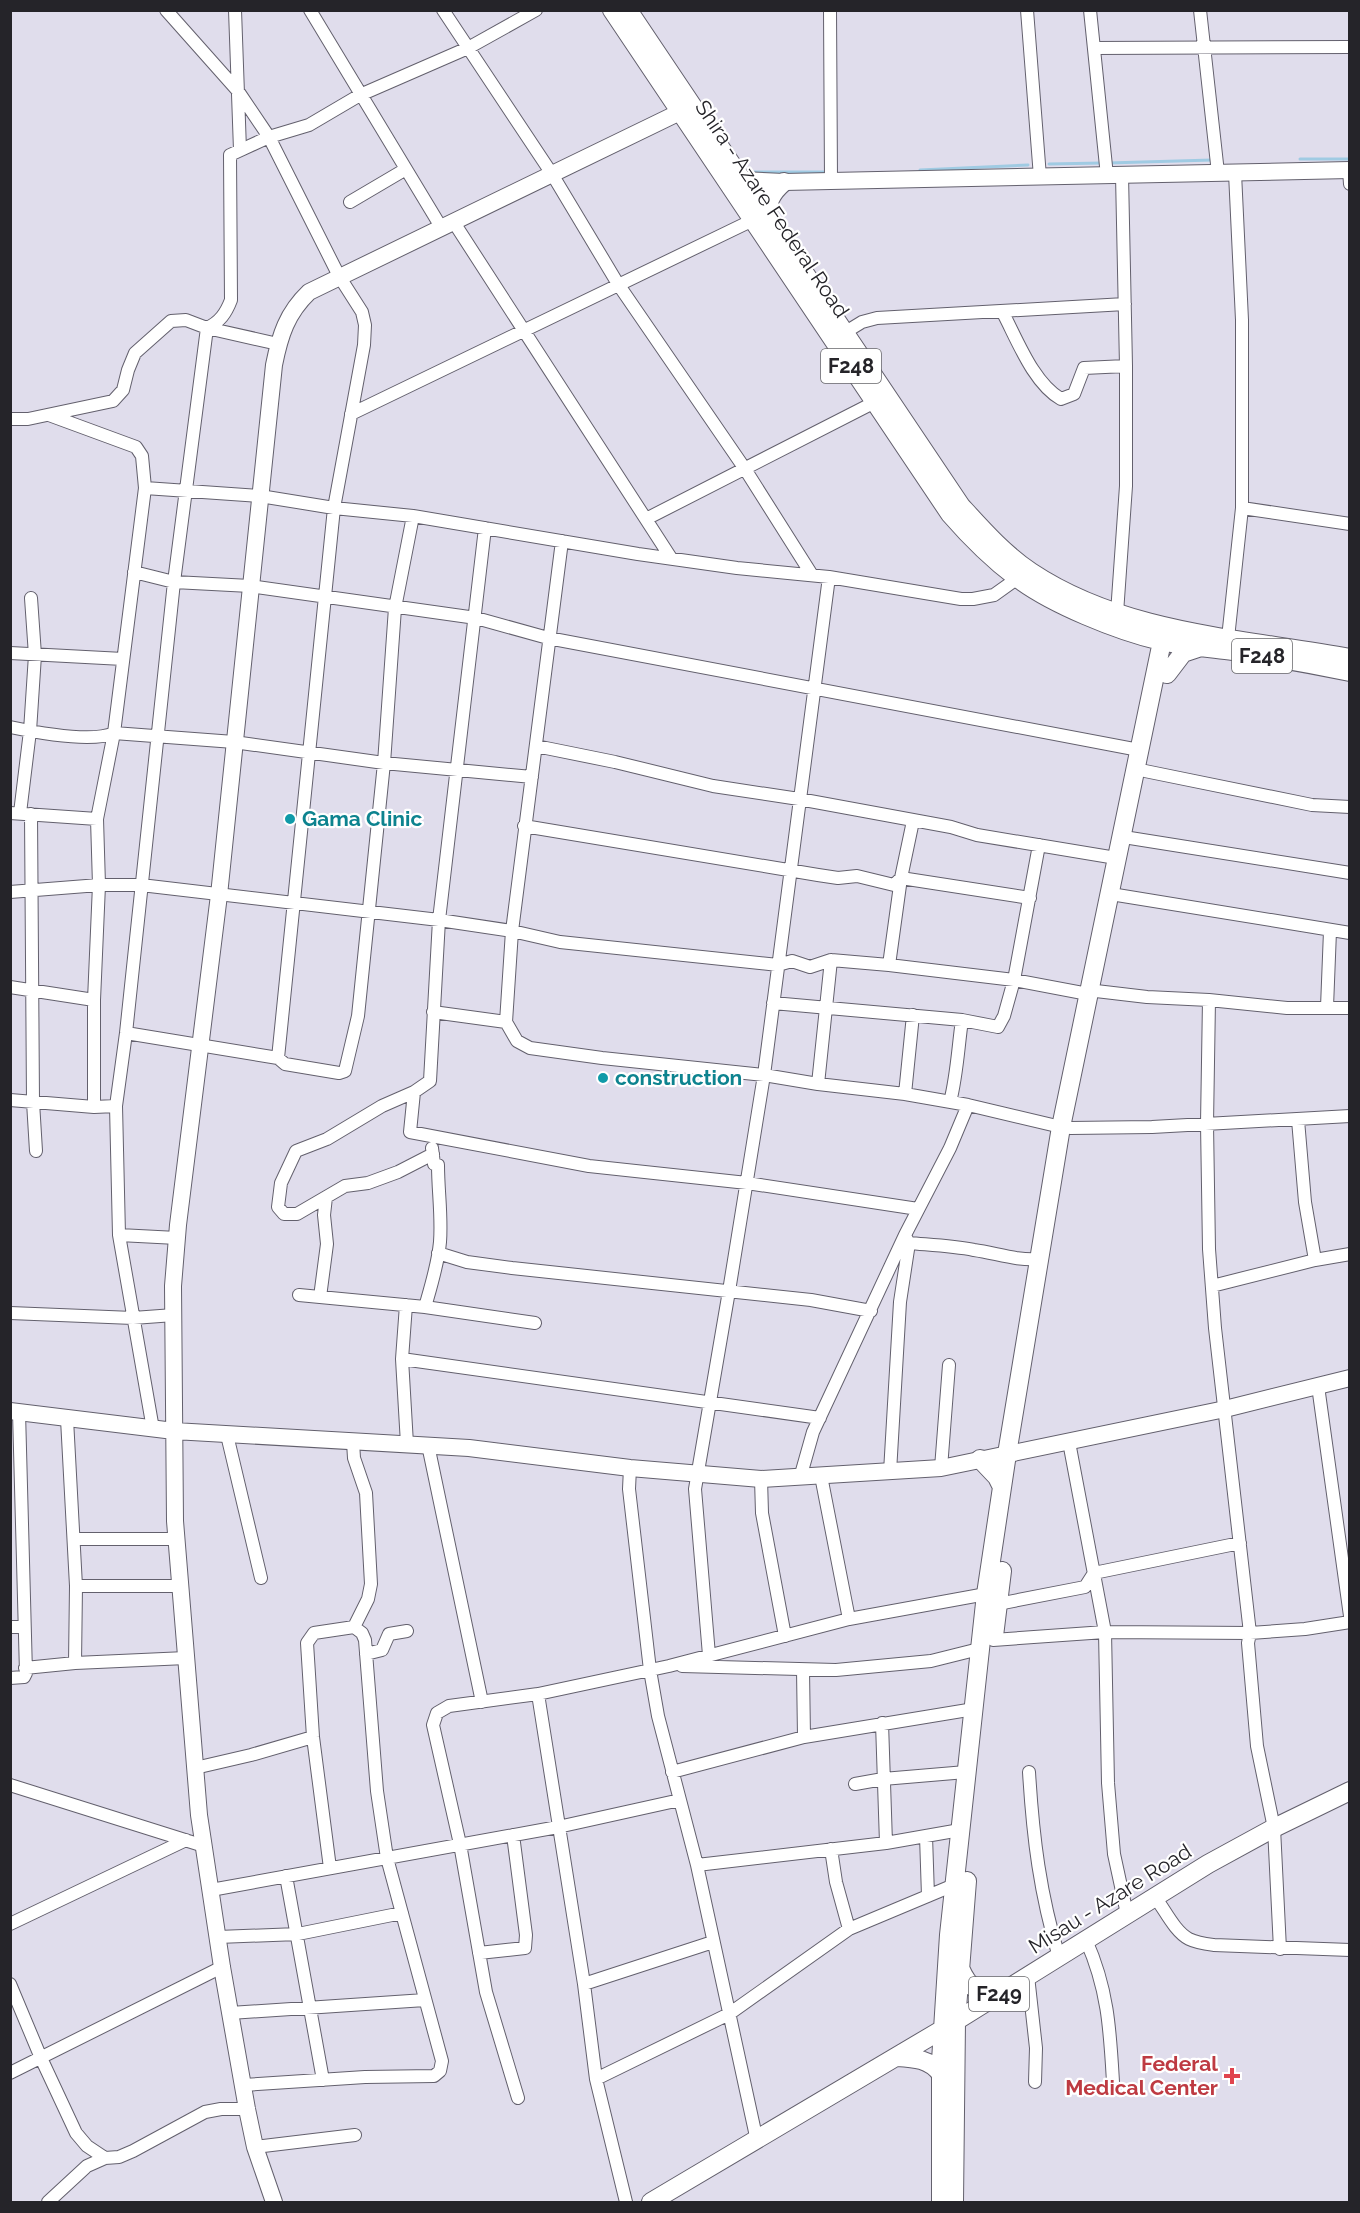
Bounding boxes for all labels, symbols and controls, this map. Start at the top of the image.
street label: Shira - Azare Federal Road [690,95,855,322]
road number: F248 [821,349,881,383]
road number: F248 [1232,639,1292,673]
place label: Gama Clinic [302,806,422,831]
marker: Gama Clinic [283,812,297,826]
place label: construction [615,1065,742,1090]
marker: construction [596,1071,610,1085]
street label: Misau - Azare Road [1024,1838,1196,1959]
road number: F249 [969,1977,1029,2011]
place label: Federal Medical Center [1065,2051,1218,2100]
marker: Federal Medical Center [1223,2067,1241,2085]

